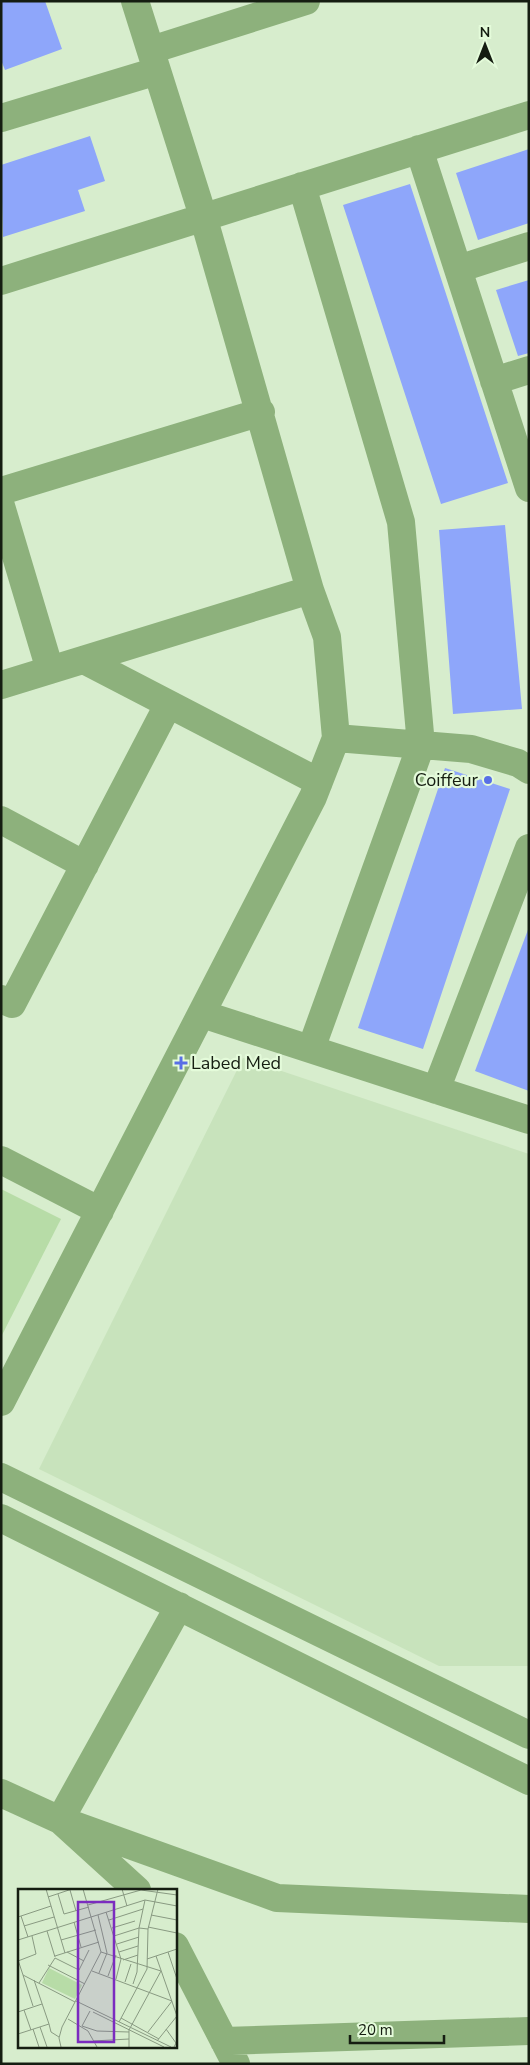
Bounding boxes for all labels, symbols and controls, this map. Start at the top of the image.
north arrow [460,20,510,70]
text: N [480,23,490,42]
place label: Coiffeur [415,768,479,792]
marker: Coiffeur [482,774,494,786]
place label: Labed Med [191,1051,281,1075]
marker: Labed Med [175,1057,187,1069]
inset map [18,1889,176,2048]
scale bar [350,2012,444,2044]
text: 20 m [358,2020,393,2040]

